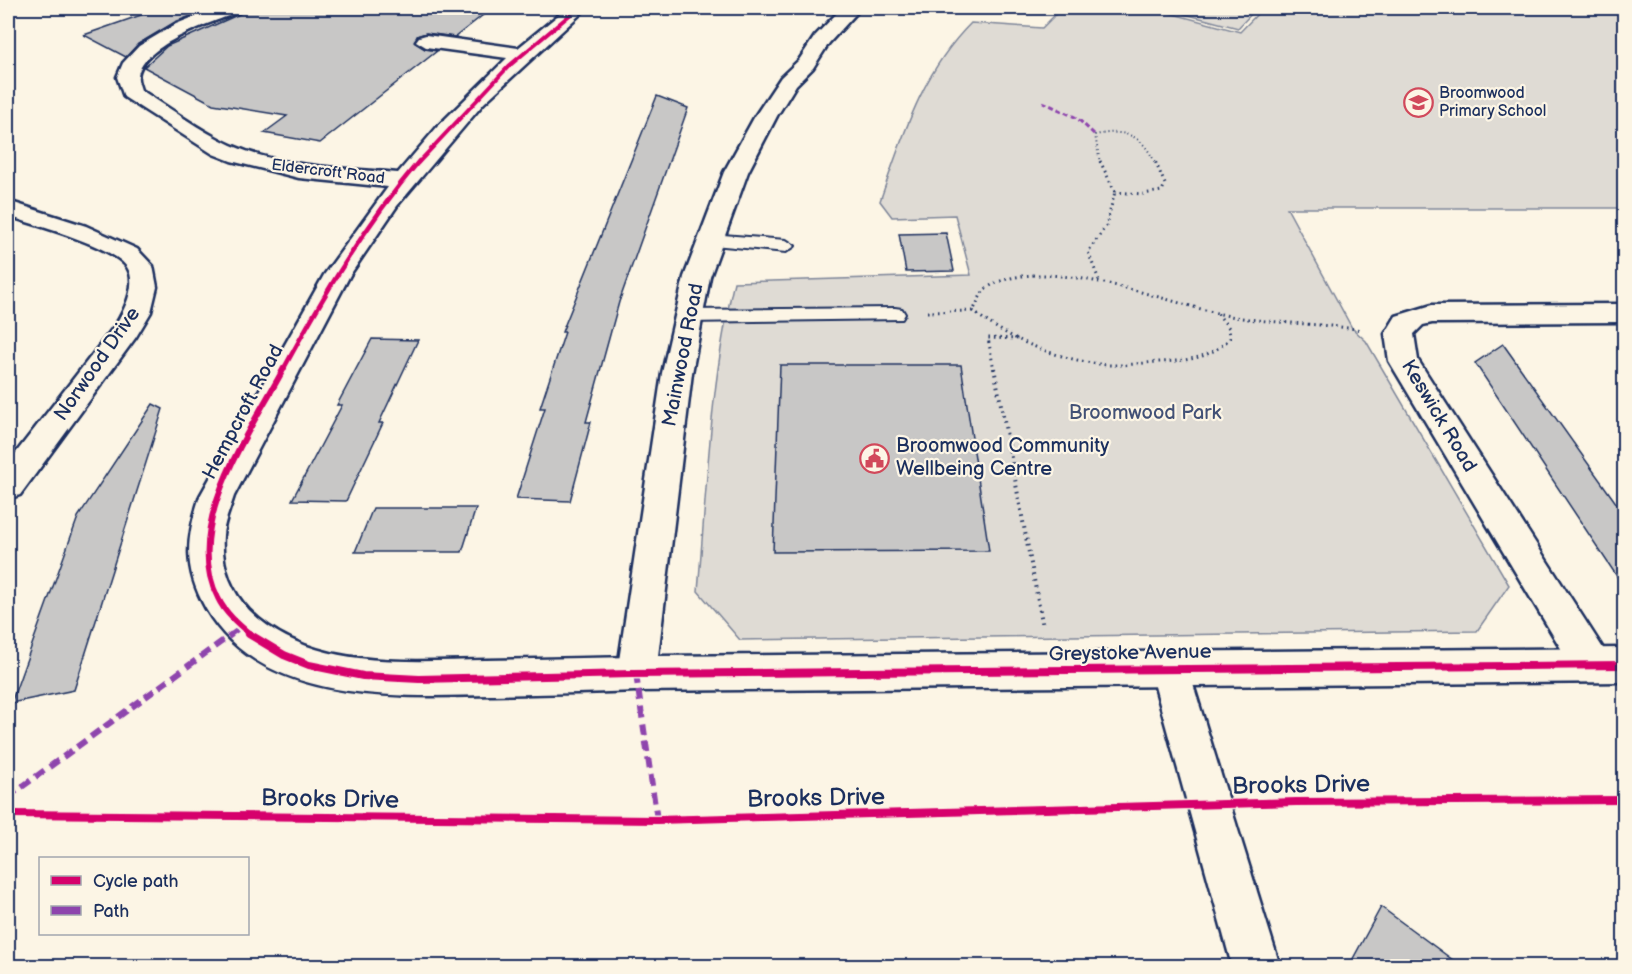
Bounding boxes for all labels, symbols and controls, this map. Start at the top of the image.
place label: Broomwood Primary School [1439,84,1546,121]
school or university icon: Broomwood Primary School [1402,86,1434,118]
street label: Eldercroft Road [270,156,386,188]
street label: Mainwood Road [657,281,709,429]
street label: Norwood Drive [49,302,145,426]
street label: Hempcroft Road [197,340,289,484]
street label: Keswick Road [1396,356,1482,476]
park label: Broomwood Park [1069,401,1221,425]
place label: Broomwood Community Wellbeing Centre [896,434,1109,481]
public building icon: Broomwood Community Wellbeing Centre [859,442,891,474]
street label: Greystoke Avenue [1048,640,1212,666]
street label: Brooks Drive [1232,769,1370,801]
street label: Brooks Drive [747,782,885,814]
street label: Brooks Drive [261,783,399,815]
legend [39,857,249,935]
text: Cycle path [93,871,179,892]
text: Path [93,901,129,922]

